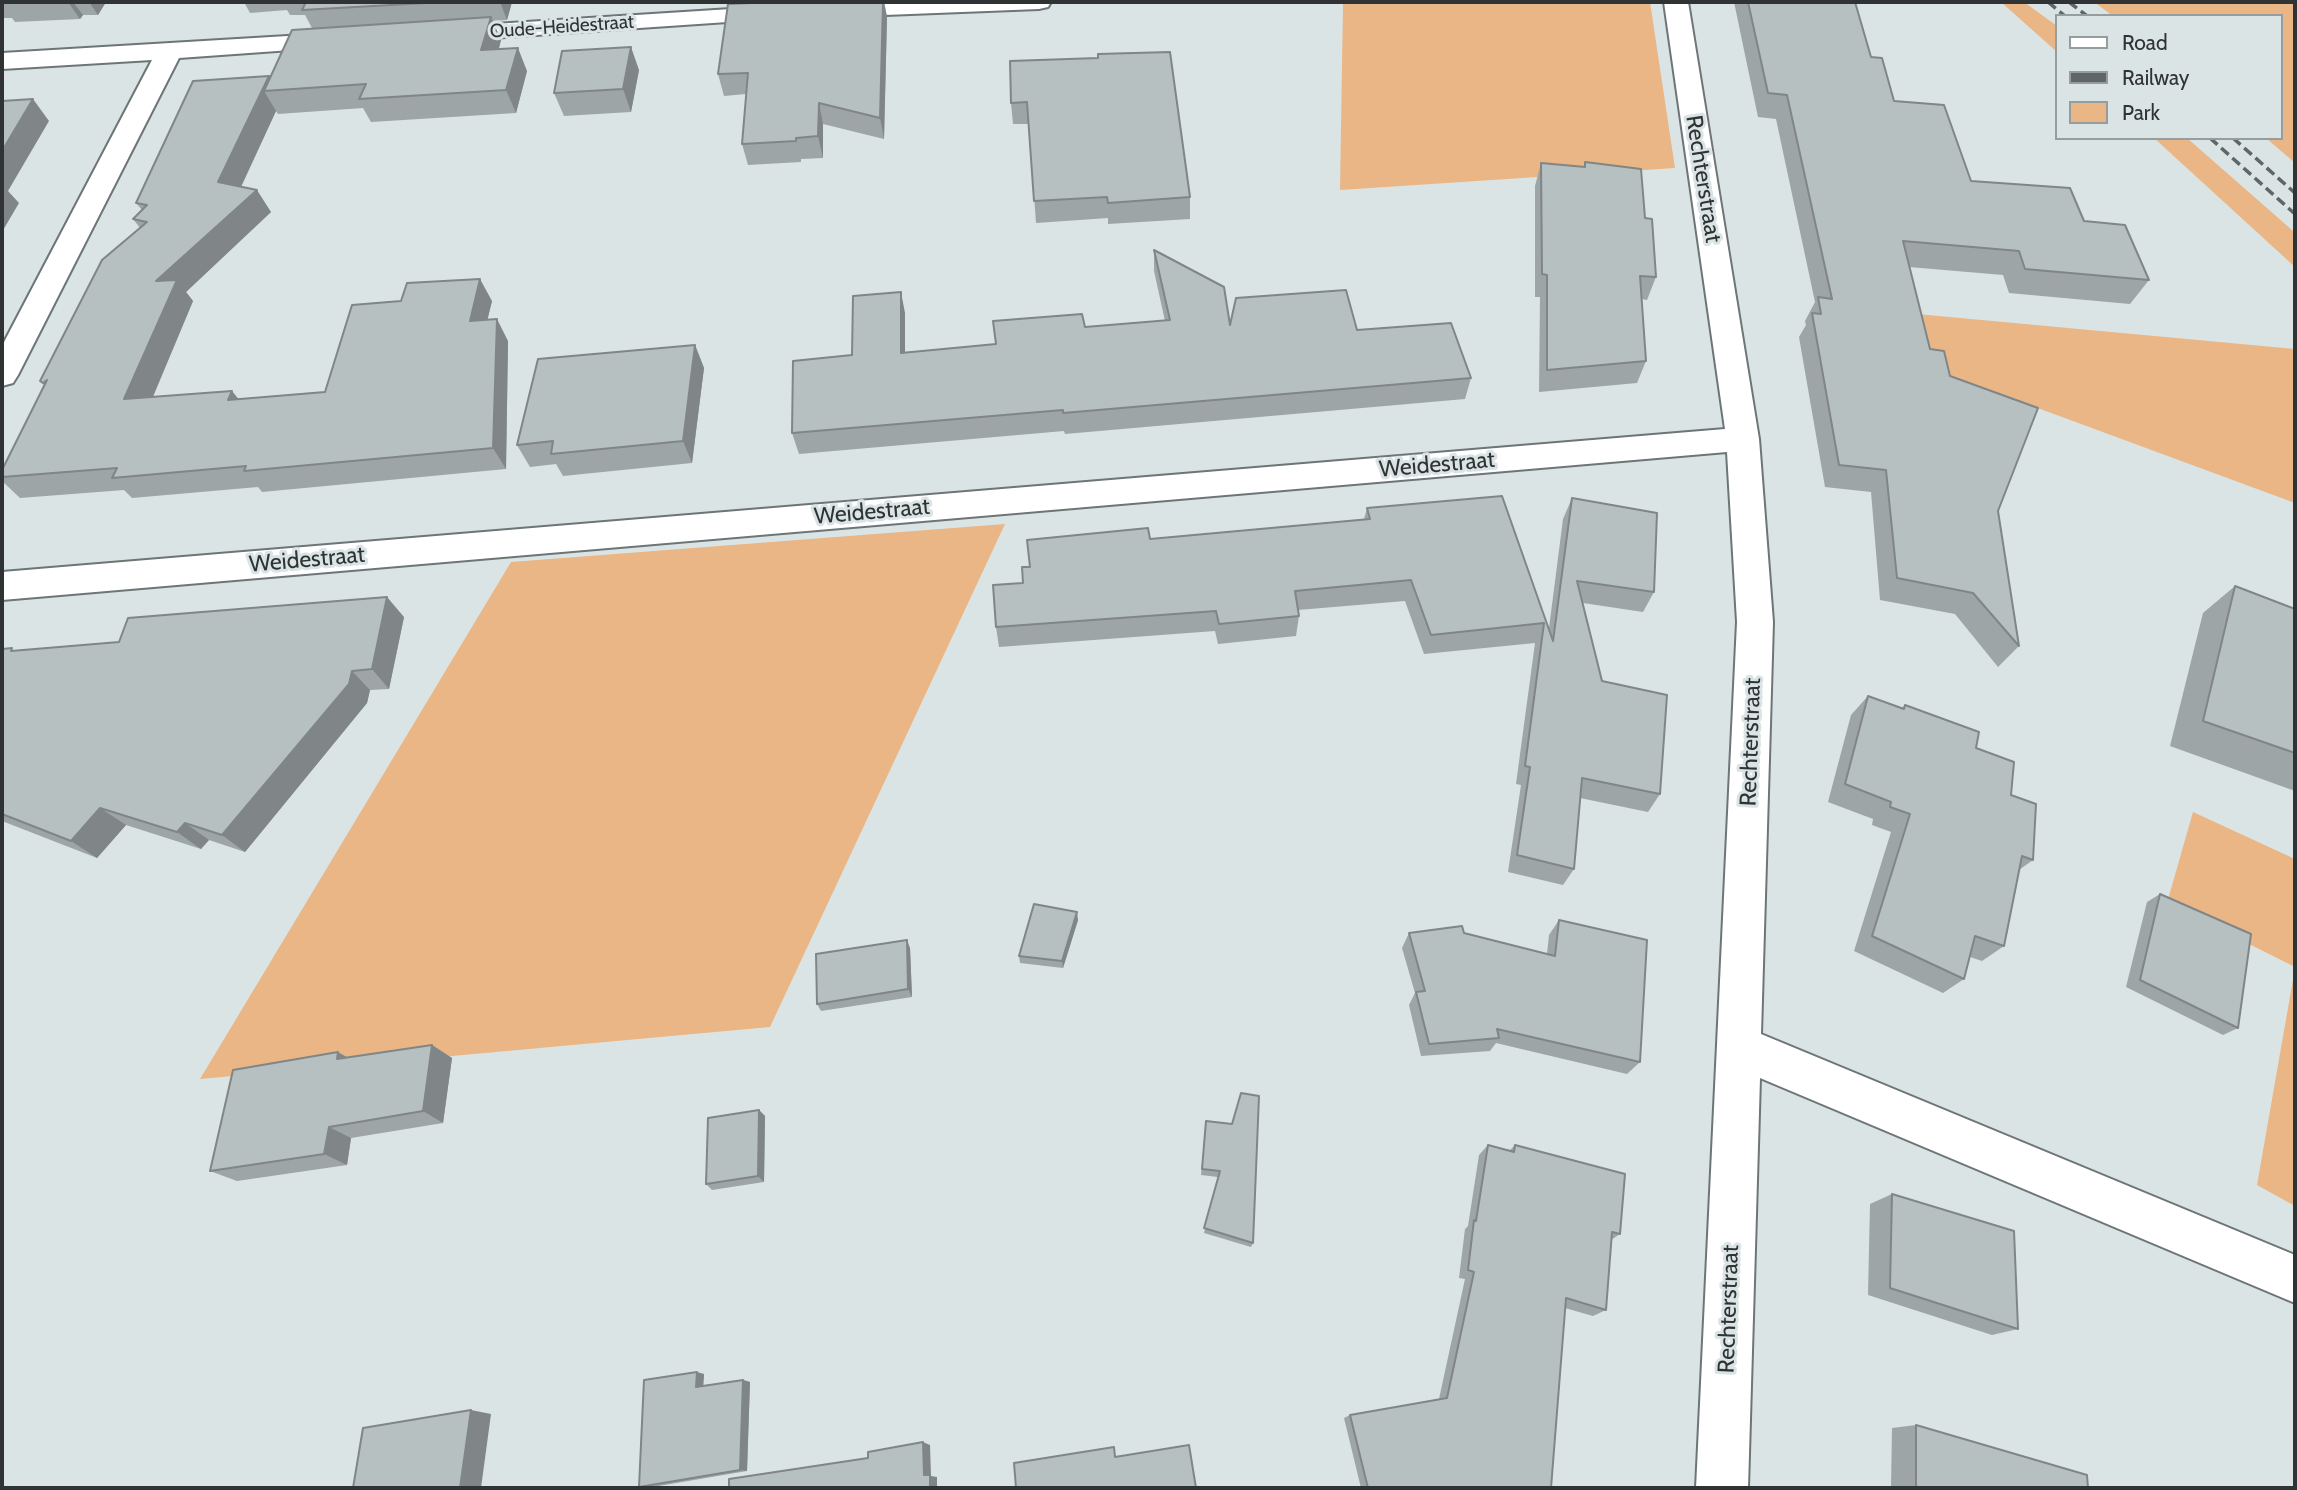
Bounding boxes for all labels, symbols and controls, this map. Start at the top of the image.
street label: Oude-Heidestraat [489,11,635,43]
legend [2056,14,2283,140]
text: Road [2122,30,2168,55]
text: Railway [2122,65,2189,90]
text: Park [2122,100,2160,125]
street label: Rechterstraat [1679,113,1727,245]
street label: Weidestraat [1378,446,1496,484]
street label: Weidestraat [813,493,931,531]
street label: Weidestraat [248,541,366,579]
street label: Rechterstraat [1735,677,1767,807]
street label: Rechterstraat [1713,1244,1745,1374]

